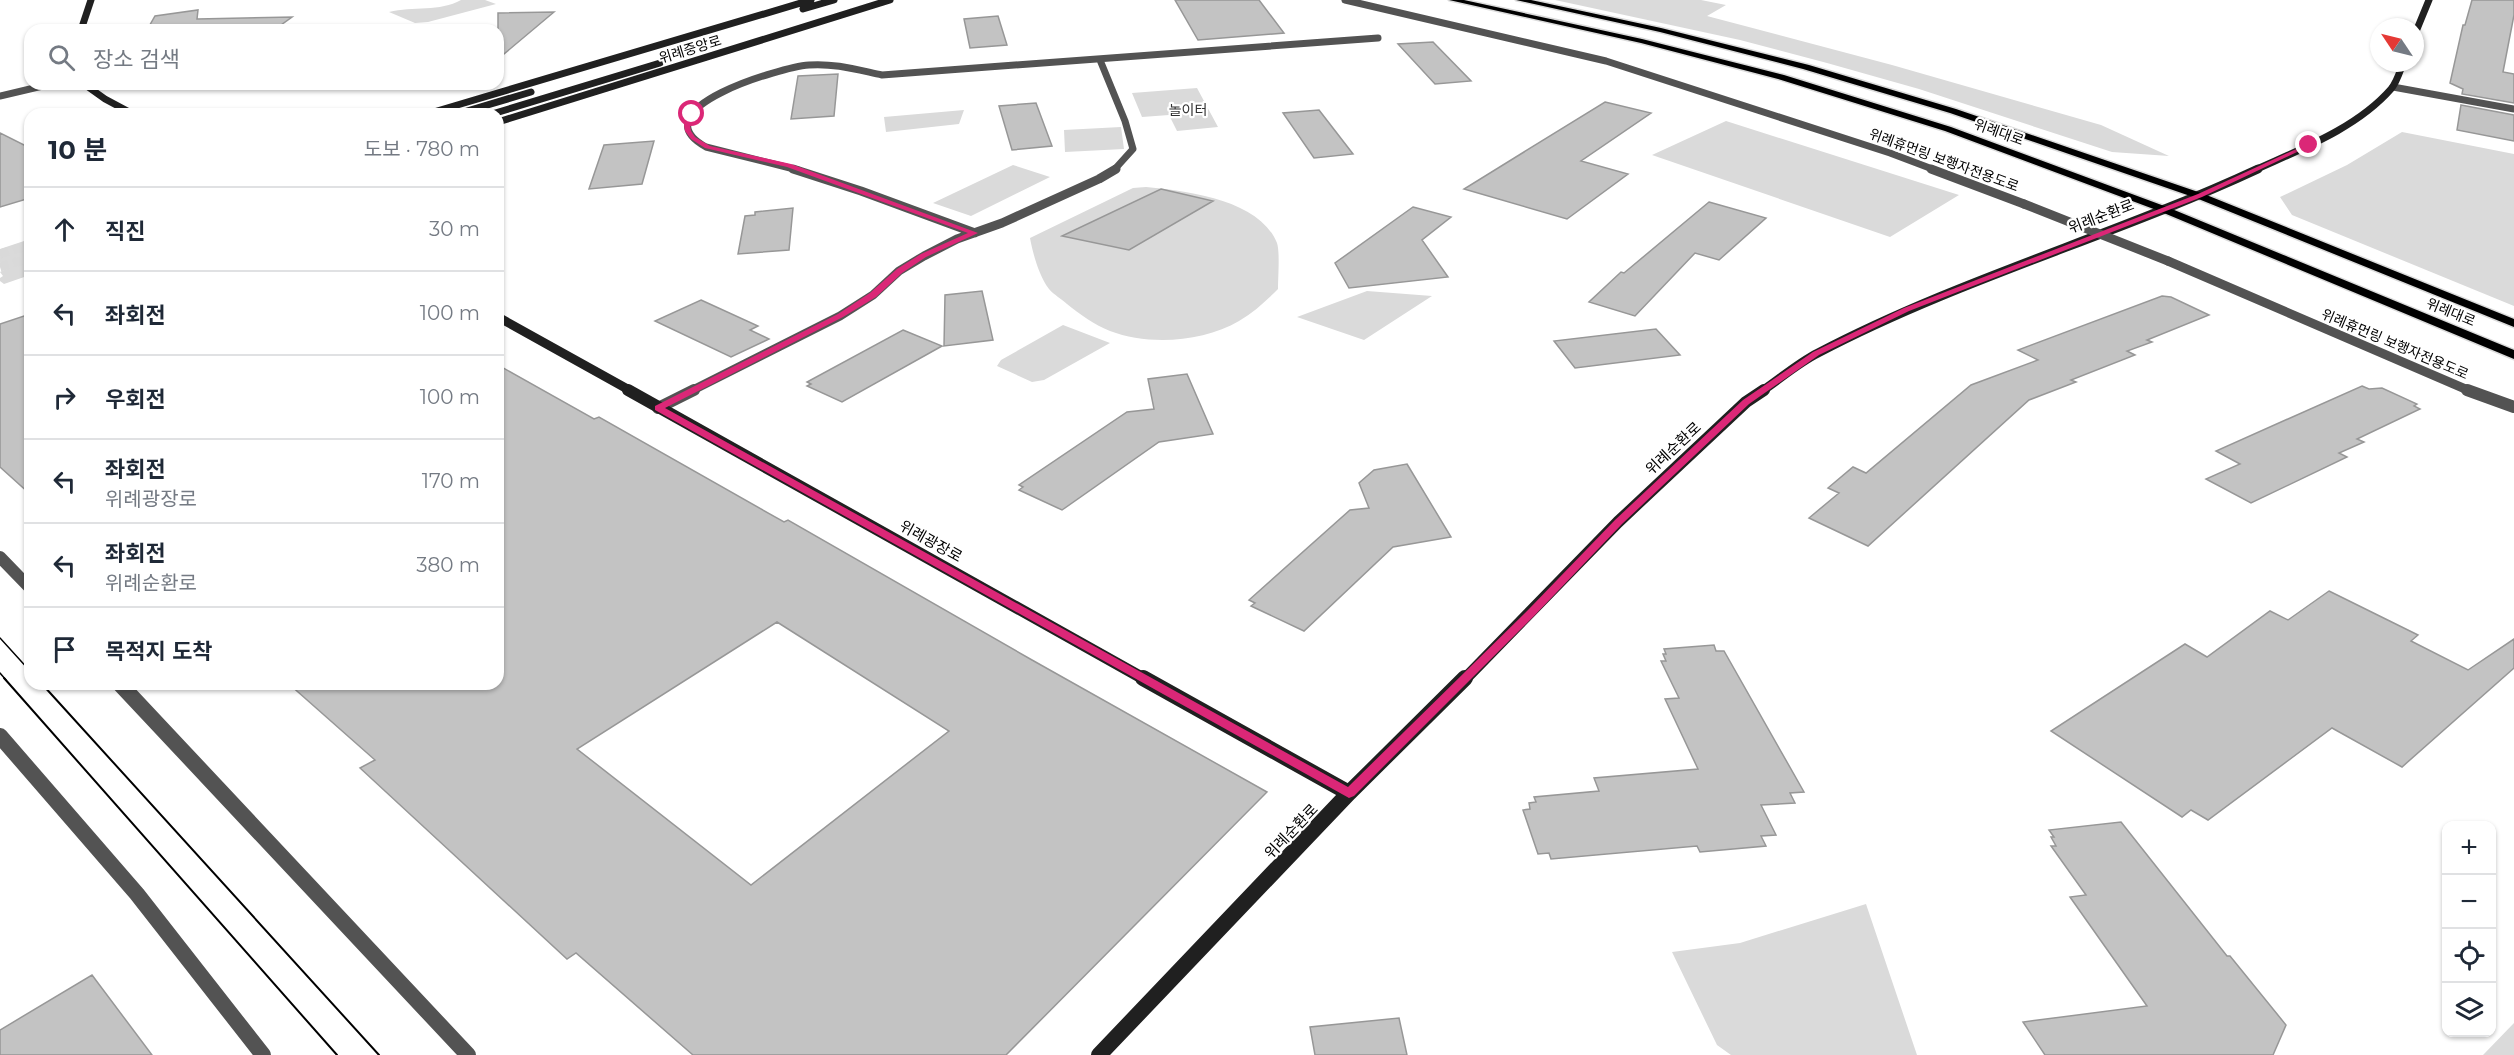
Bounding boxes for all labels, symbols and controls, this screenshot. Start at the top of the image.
north arrow [2370,18,2424,72]
search box [24,24,504,90]
street label: 위례중앙로 [657,31,724,67]
icon: search [45,41,78,74]
text: 장소 검색 [93,46,180,73]
route start [678,100,704,126]
park label: 놀이터 [1169,101,1207,119]
street label: 위례대로 [1972,115,2026,149]
street label: 위례휴먼링 보행자전용도로 [1867,124,2022,196]
route end [2295,131,2321,157]
text: 10 분 [48,134,107,166]
text: 도보 · 780 m [364,137,480,161]
street label: 위례순환로 [2065,195,2137,237]
icon: ahead [48,213,81,246]
text: 30 m [429,217,480,241]
text: 직진 [105,218,145,245]
street label: 위례대로 [2424,294,2478,330]
icon: left [48,297,81,330]
text: 100 m [420,301,480,325]
text: 좌회전 [105,302,166,329]
street label: 위례휴먼링 보행자전용도로 [2319,305,2471,383]
icon: right [48,381,81,414]
text: 100 m [420,385,480,409]
text: 우회전 [105,386,166,413]
street label: 위례순환로 [1641,418,1705,478]
text: 좌회전 [105,456,166,483]
icon: left [48,465,81,498]
text: 170 m [422,469,480,493]
text: 위례광장로 [105,487,197,511]
street label: 위례광장로 [896,516,966,566]
text: 좌회전 [105,540,166,567]
icon: left [48,549,81,582]
text: 380 m [416,553,480,577]
text: 위례순환로 [105,571,197,595]
icon: arrive [48,633,81,666]
text: 목적지 도착 [105,638,212,665]
street label: 위례순환로 [1260,800,1322,862]
map controls [2442,821,2496,1037]
button: + [2442,821,2496,875]
button: − [2442,875,2496,929]
button: locate [2442,929,2496,983]
button: layers [2442,983,2496,1037]

